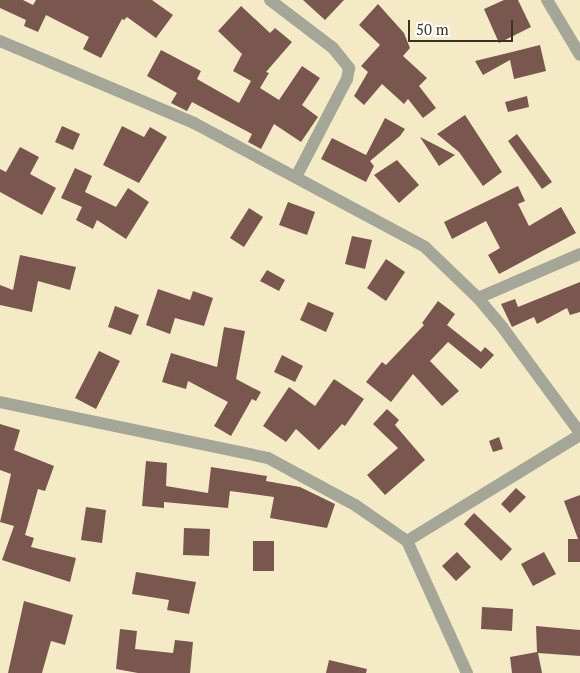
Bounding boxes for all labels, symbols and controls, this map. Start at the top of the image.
scale bar [410,10,515,42]
text: 50 m [416,19,449,39]

